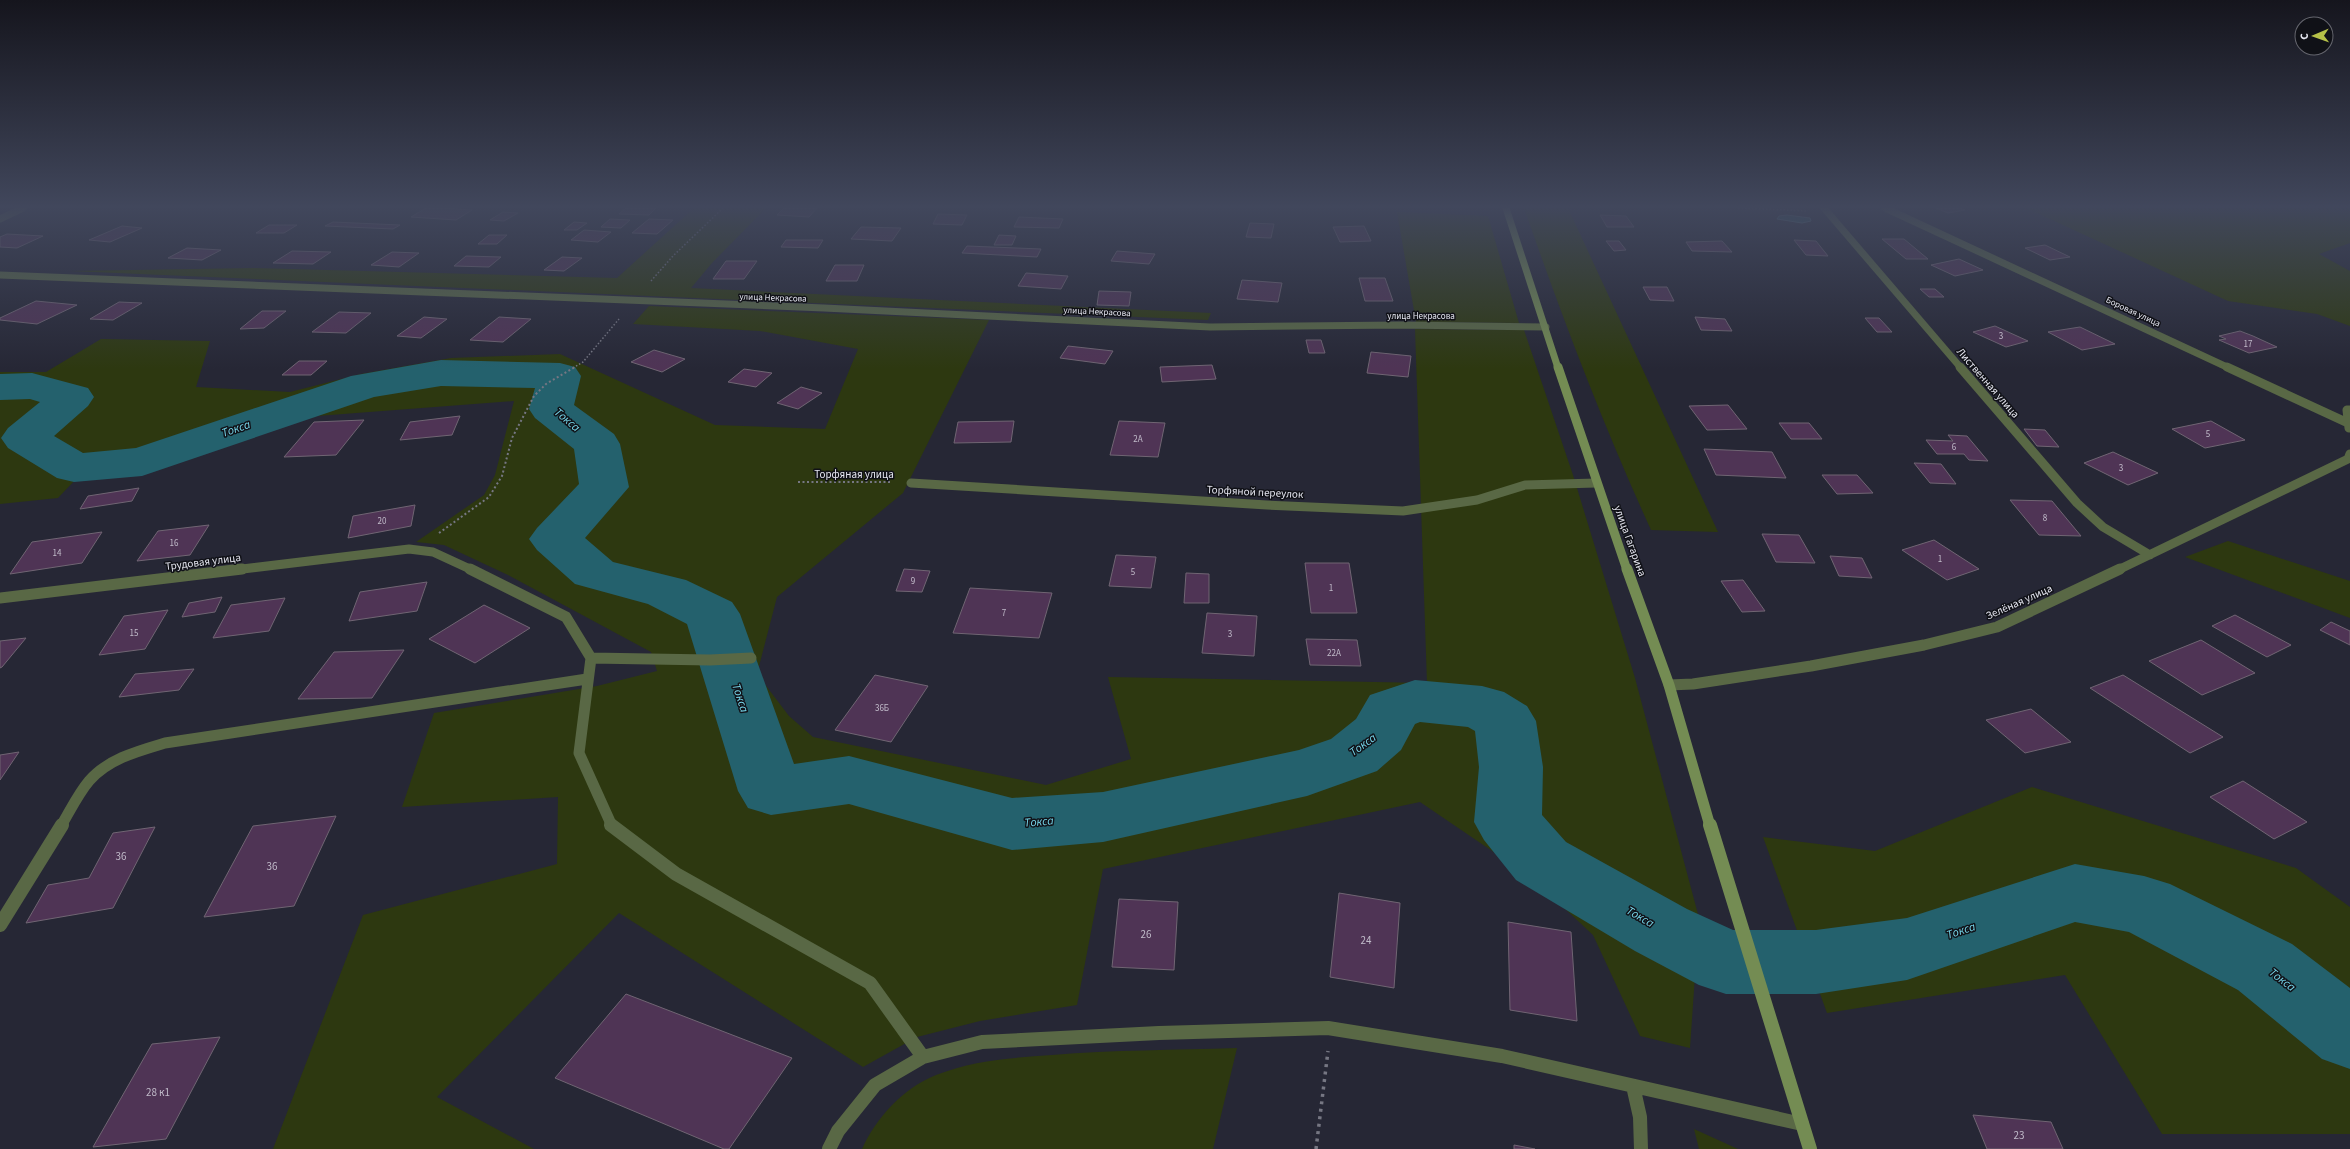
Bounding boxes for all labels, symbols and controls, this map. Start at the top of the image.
north arrow [2294,16,2334,56]
text: С [2297,32,2312,40]
street label: улица Некрасова [739,290,807,306]
street label: Боровая улица [2103,294,2163,330]
street label: улица Некрасова [1063,304,1131,320]
street label: улица Некрасова [1387,310,1455,323]
house number: 3 [1999,330,2004,343]
house number: 17 [2244,338,2253,351]
street label: Лиственная улица [1953,345,2023,421]
water label: Токса [550,404,584,436]
water label: Токса [219,416,253,442]
house number: 5 [2206,428,2211,441]
house number: 2А [1133,433,1143,446]
house number: 6 [1952,441,1957,454]
house number: 3 [2119,462,2124,475]
street label: Торфяная улица [814,467,894,482]
street label: Торфяной переулок [1206,482,1304,502]
street label: улица Гагарина [1610,503,1650,579]
house number: 8 [2043,512,2048,525]
house number: 20 [378,515,387,528]
house number: 16 [170,537,179,550]
house number: 14 [53,547,62,560]
street label: Трудовая улица [164,550,242,574]
house number: 1 [1938,553,1942,566]
house number: 5 [1131,566,1136,579]
house number: 9 [911,575,916,588]
street label: Зелёная улица [1983,581,2055,623]
house number: 1 [1329,582,1333,595]
house number: 7 [1002,607,1007,620]
house number: 15 [130,627,139,640]
house number: 3 [1228,628,1233,641]
house number: 22А [1327,647,1341,660]
water label: Токса [727,681,753,715]
house number: 36Б [875,702,889,715]
water label: Токса [1346,729,1380,761]
water label: Токса [1024,812,1055,832]
house number: 36 [116,849,127,864]
house number: 36 [267,859,278,874]
water label: Токса [1623,902,1657,932]
water label: Токса [1944,918,1978,944]
house number: 26 [1141,927,1152,942]
house number: 24 [1361,933,1372,948]
water label: Токса [2265,964,2299,996]
house number: 28 к1 [146,1085,170,1100]
house number: 23 [2014,1128,2024,1143]

